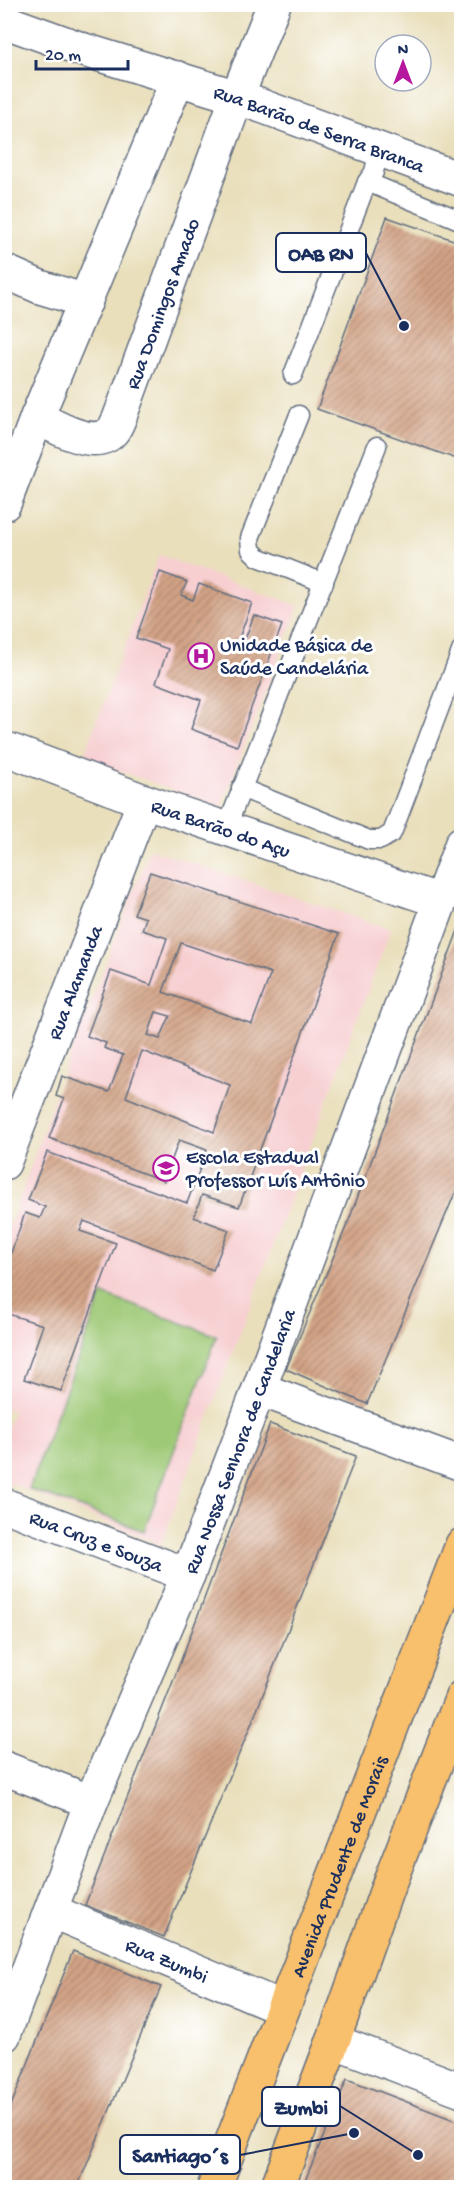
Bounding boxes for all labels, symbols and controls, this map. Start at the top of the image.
scale bar [36,33,128,71]
north arrow [373,33,433,93]
text: N [398,42,409,61]
text: 20 m [45,46,81,67]
street label: Rua Barão de Serra Branca [210,82,428,180]
street label: Rua Domingos Amado [123,216,207,393]
callout: OAB RN [276,233,366,272]
text: OAB RN [288,244,354,269]
place label: Unidade Básica de Saúde Candelária [220,636,373,682]
hospital icon: Unidade Básica de Saúde Candelária [186,641,216,671]
street label: Rua Barão do Açu [147,796,293,865]
street label: Rua Alamanda [45,922,110,1044]
place label: Escola Estadual Professor Luís Antônio [185,1148,365,1194]
school or university icon: Escola Estadual Professor Luís Antônio [151,1153,181,1183]
street label: Rua Nossa Senhora de Candelaria [182,1306,303,1578]
street label: Rua Cruz e Souza [25,1508,166,1580]
street label: Avenida Prudente de Morais [288,1753,395,1981]
street label: Rua Zumbi [121,1935,211,1990]
callout: Zumbi [262,2087,340,2126]
text: Zumbi [274,2098,328,2123]
callout: Santiago´s [120,2135,240,2174]
text: Santiago´s [132,2146,229,2171]

